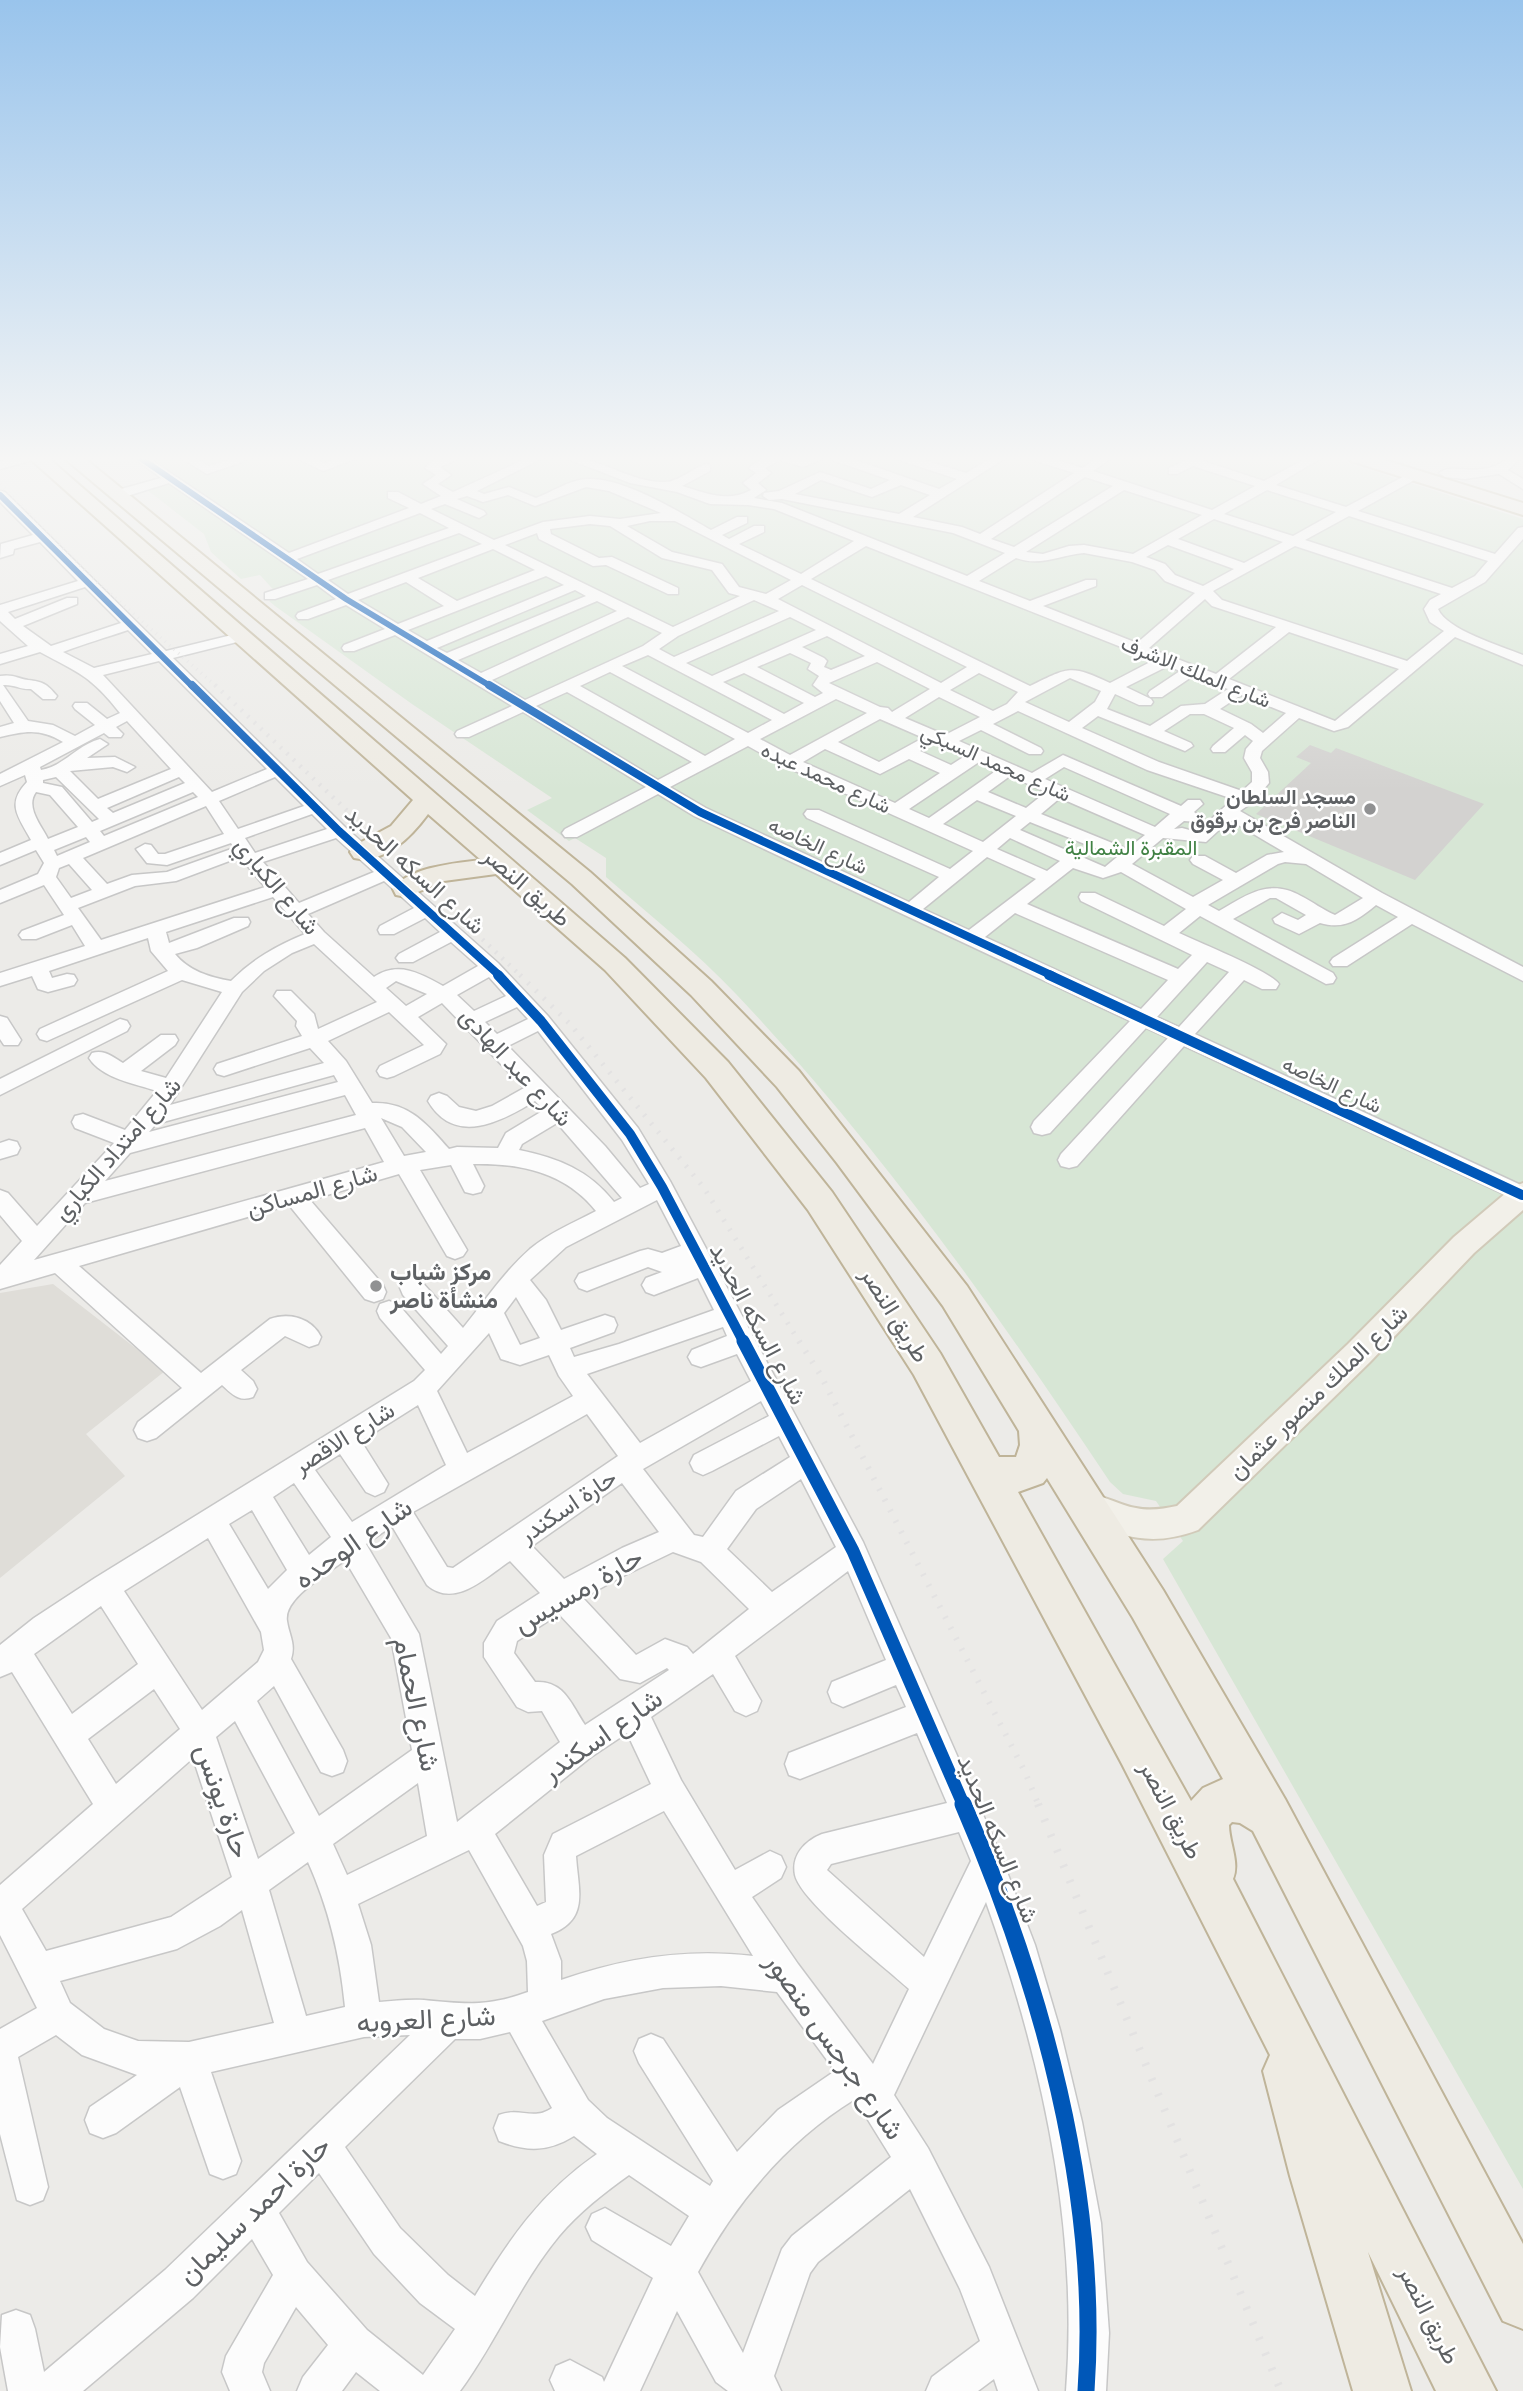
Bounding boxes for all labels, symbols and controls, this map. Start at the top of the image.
street label: شارع الملك الاشرف [1117,630,1275,715]
street label: شارع محمد السبكي [915,718,1075,811]
street label: شارع محمد عبده [757,737,895,820]
place label: مسجد السلطان الناصر فرج بن برقوق [1190,784,1356,835]
street label: شارع السكه الحديد [338,800,491,942]
marker: مسجد السلطان الناصر فرج بن برقوق [1362,801,1378,817]
street label: شارع الخاصه [764,812,872,881]
street label: شارع الكباري [224,832,326,944]
park label: المقبرة الشمالية [1065,835,1197,861]
street label: طريق النصر [476,841,577,933]
street label: شارع عبد الهادى [452,1002,578,1134]
street label: شارع الخاصه [1278,1051,1386,1120]
street label: شارع امتداد الكباري [47,1072,191,1230]
street label: شارع المساكن [243,1159,381,1225]
street label: شارع السكه الحديد [702,1238,812,1410]
place label: مركز شباب منشأة ناصر [389,1258,498,1315]
street label: طريق النصر [853,1261,935,1368]
marker: مركز شباب منشأة ناصر [368,1278,384,1294]
street label: شارع الملك منصور عثمان [1222,1299,1415,1486]
street label: شارع الاقصر [287,1396,401,1482]
street label: حارة اسكندر [513,1463,623,1550]
street label: شارع الوحده [288,1490,420,1597]
street label: حارة رمسيس [507,1540,649,1641]
street label: شارع الحمام [385,1634,447,1775]
street label: شارع اسكندر [535,1681,670,1791]
street label: حارة يونس [187,1740,258,1863]
street label: شارع السكه الحديد [950,1751,1044,1928]
street label: طريق النصر [1132,1755,1208,1864]
street label: شارع جرجس منصور [756,1945,912,2147]
street label: شارع العروبه [356,1999,496,2041]
street label: حارة احمد سليمان [171,2129,338,2292]
street label: طريق النصر [1391,2260,1466,2369]

